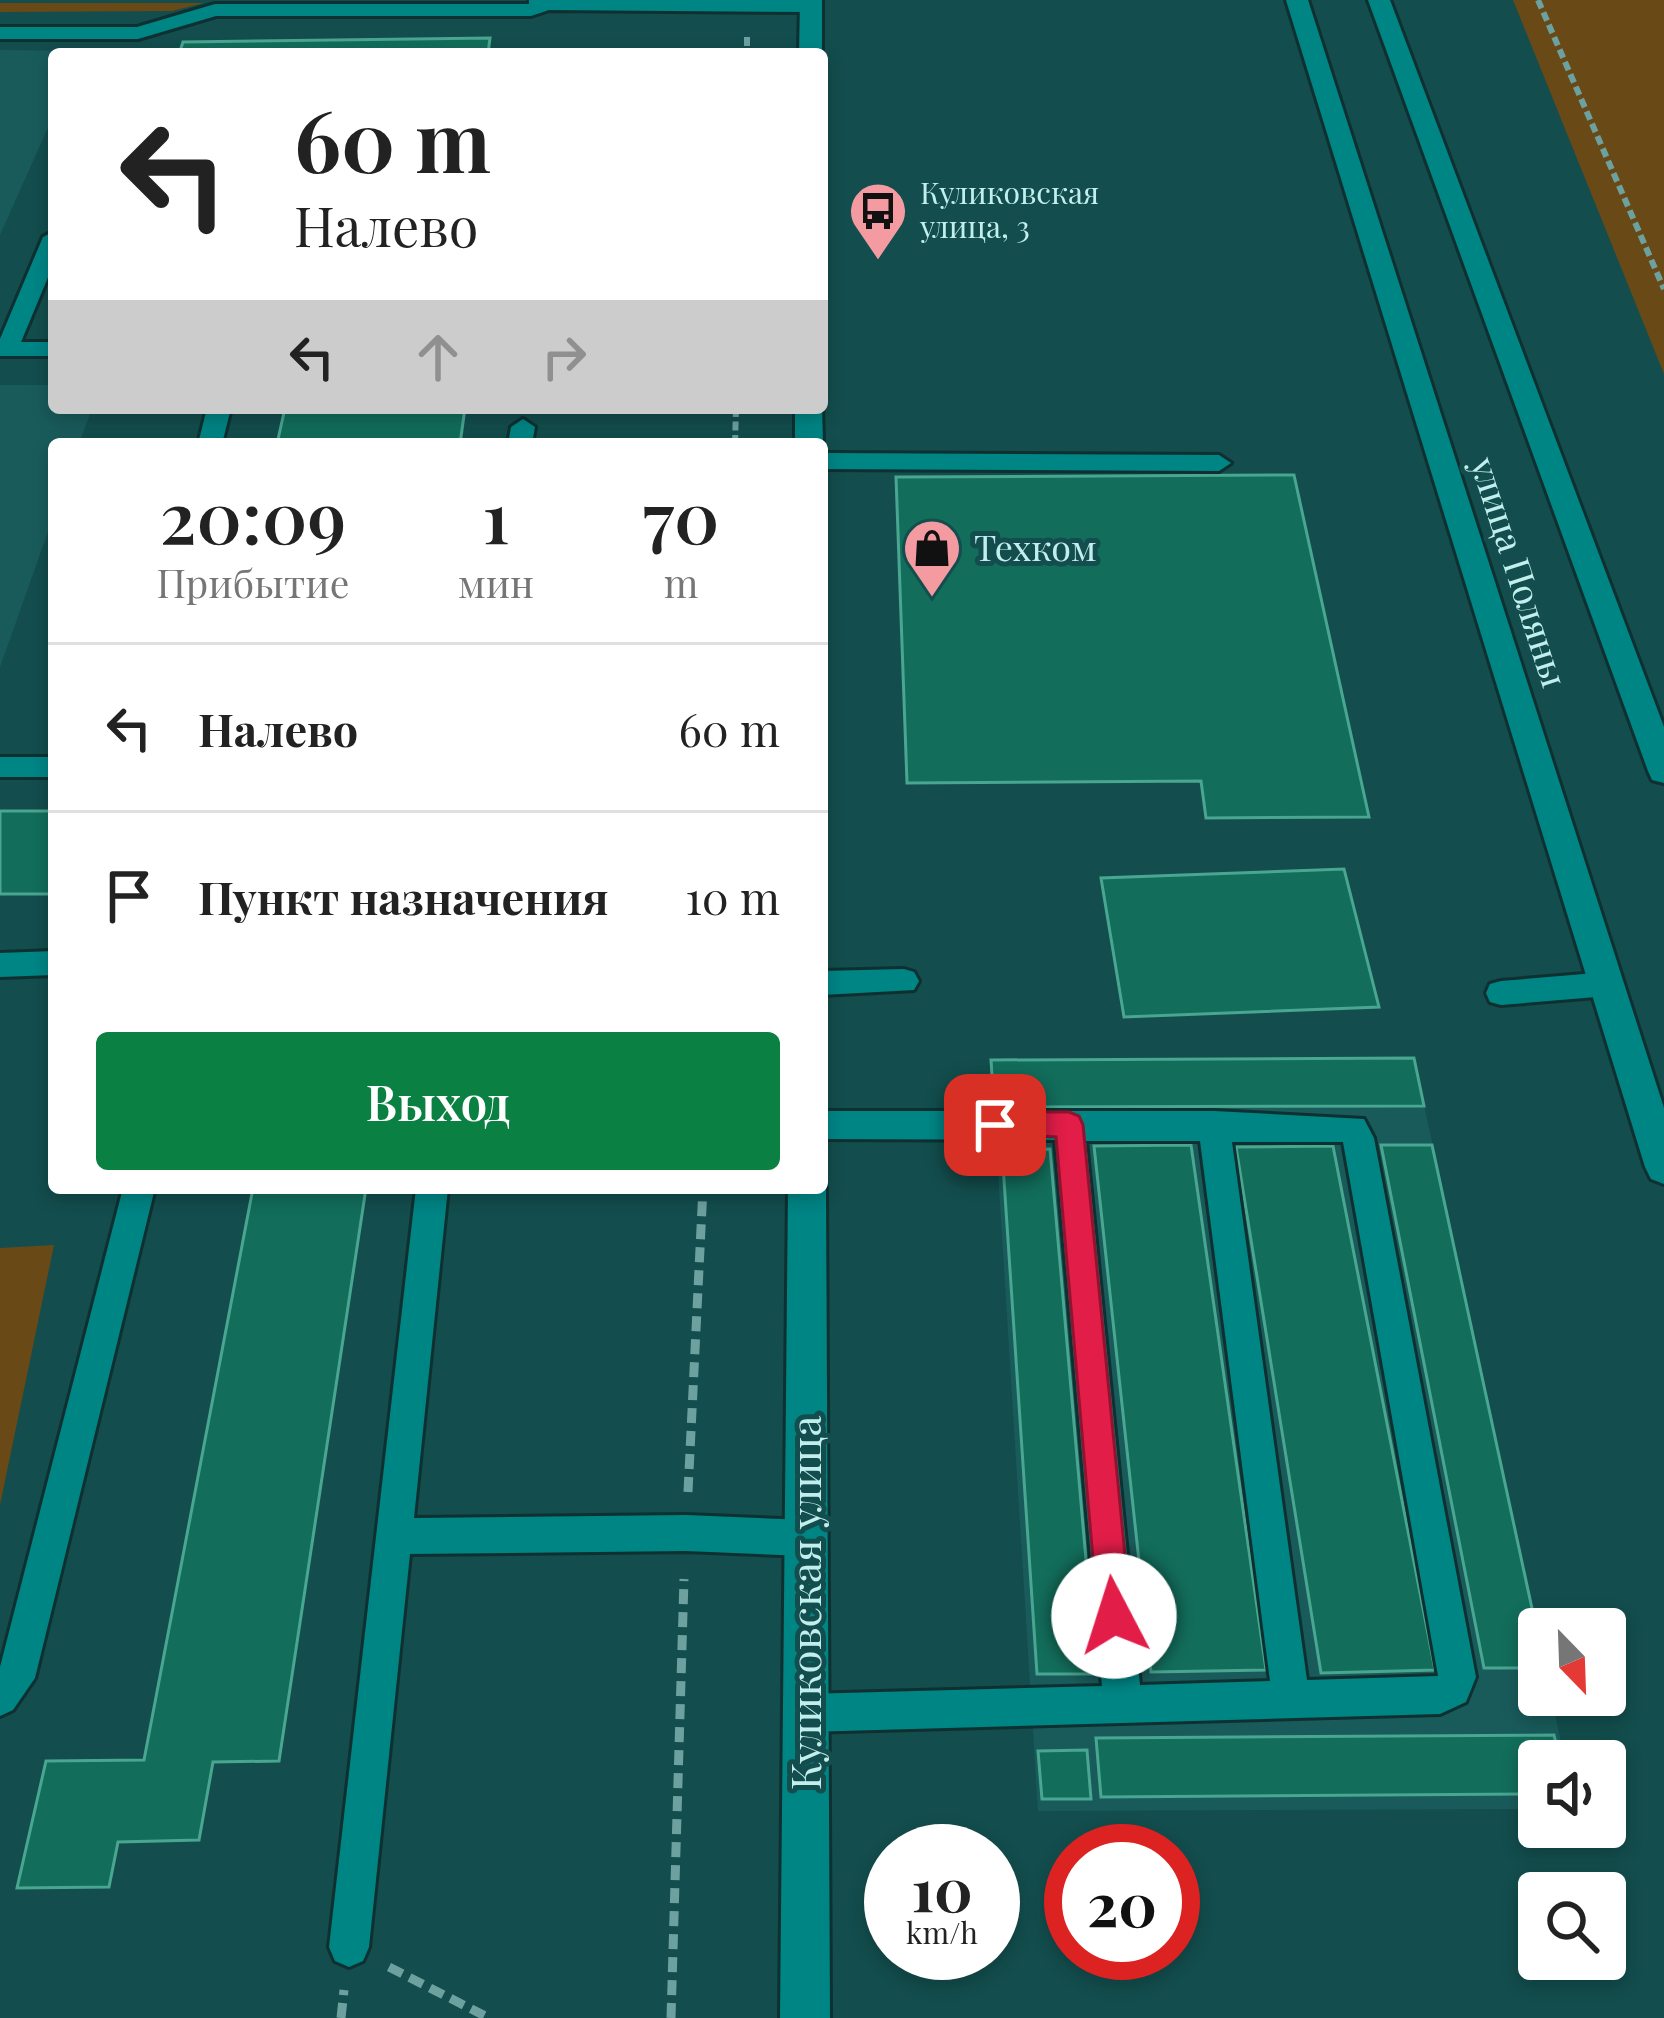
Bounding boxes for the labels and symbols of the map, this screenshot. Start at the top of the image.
place label: Куликовская улица, 3 [919,172,1099,246]
bus stop icon: Куликовская улица, 3 [847,180,909,262]
street label: улица Поляны [1461,449,1581,692]
shop icon: Техком [901,517,963,599]
place label: Техком [974,522,1097,570]
pin [944,1074,1046,1176]
street label: Куликовская улица [776,1416,832,1790]
position arrow [1051,1553,1177,1679]
north arrow [1518,1608,1626,1716]
speed limit sign: 20 [1044,1824,1200,1980]

